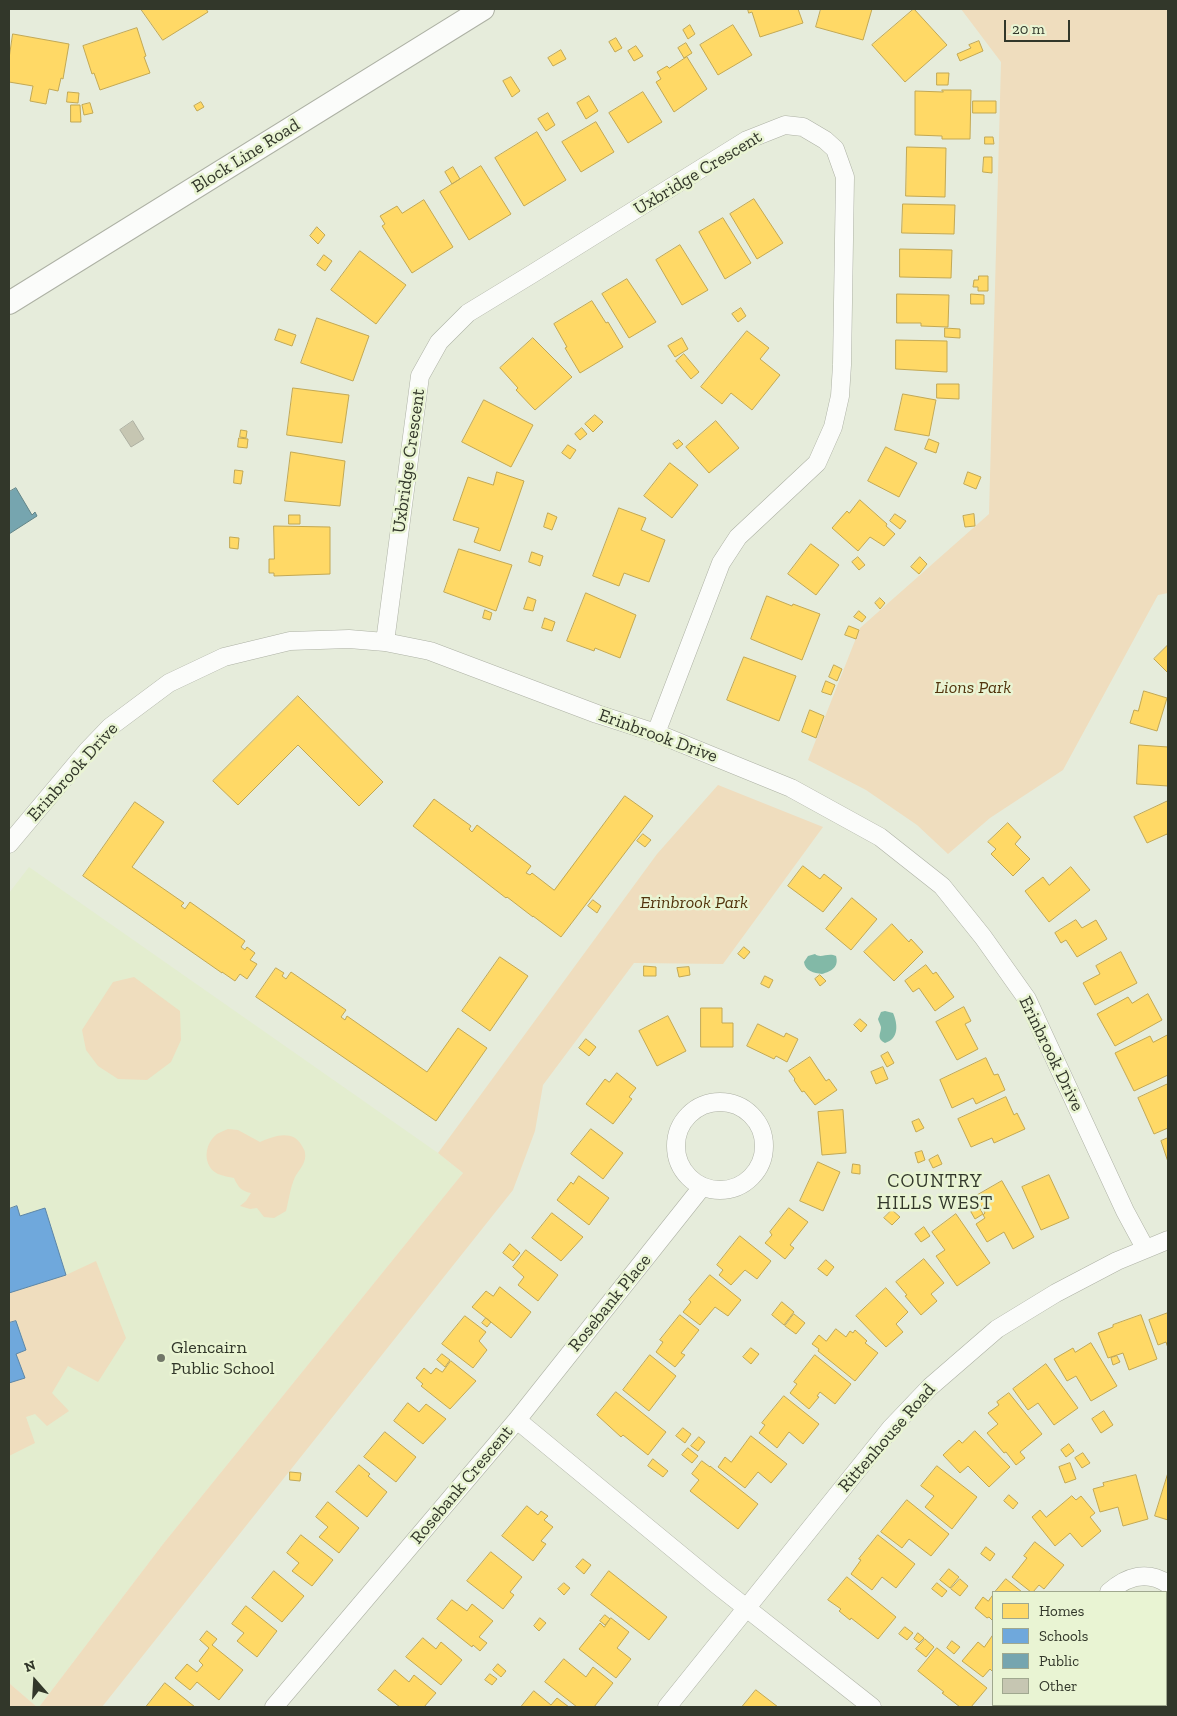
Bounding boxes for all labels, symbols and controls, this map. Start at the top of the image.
scale bar [1007,10,1073,42]
text: 20 m [1012,20,1045,38]
street label: Block Line Road [188,114,304,198]
street label: Uxbridge Crescent [630,126,766,220]
street label: Uxbridge Crescent [388,387,430,535]
park label: Lions Park [935,677,1011,699]
street label: Erinbrook Drive [596,704,720,768]
street label: Erinbrook Drive [23,718,123,826]
park label: Erinbrook Park [640,892,748,914]
street label: Erinbrook Drive [1014,993,1088,1115]
district label: COUNTRY HILLS WEST [876,1171,994,1215]
street label: Rosebank Place [564,1250,656,1356]
place label: Glencairn Public School [171,1337,275,1380]
marker: Glencairn Public School [155,1352,167,1364]
street label: Rittenhouse Road [834,1379,940,1497]
street label: Rosebank Crescent [406,1421,518,1549]
legend [992,1591,1167,1706]
text: Homes [1039,1602,1084,1620]
text: Schools [1039,1627,1088,1645]
text: Public [1039,1652,1079,1670]
north arrow [10,1656,60,1706]
text: N [22,1657,38,1676]
text: Other [1039,1677,1077,1695]

